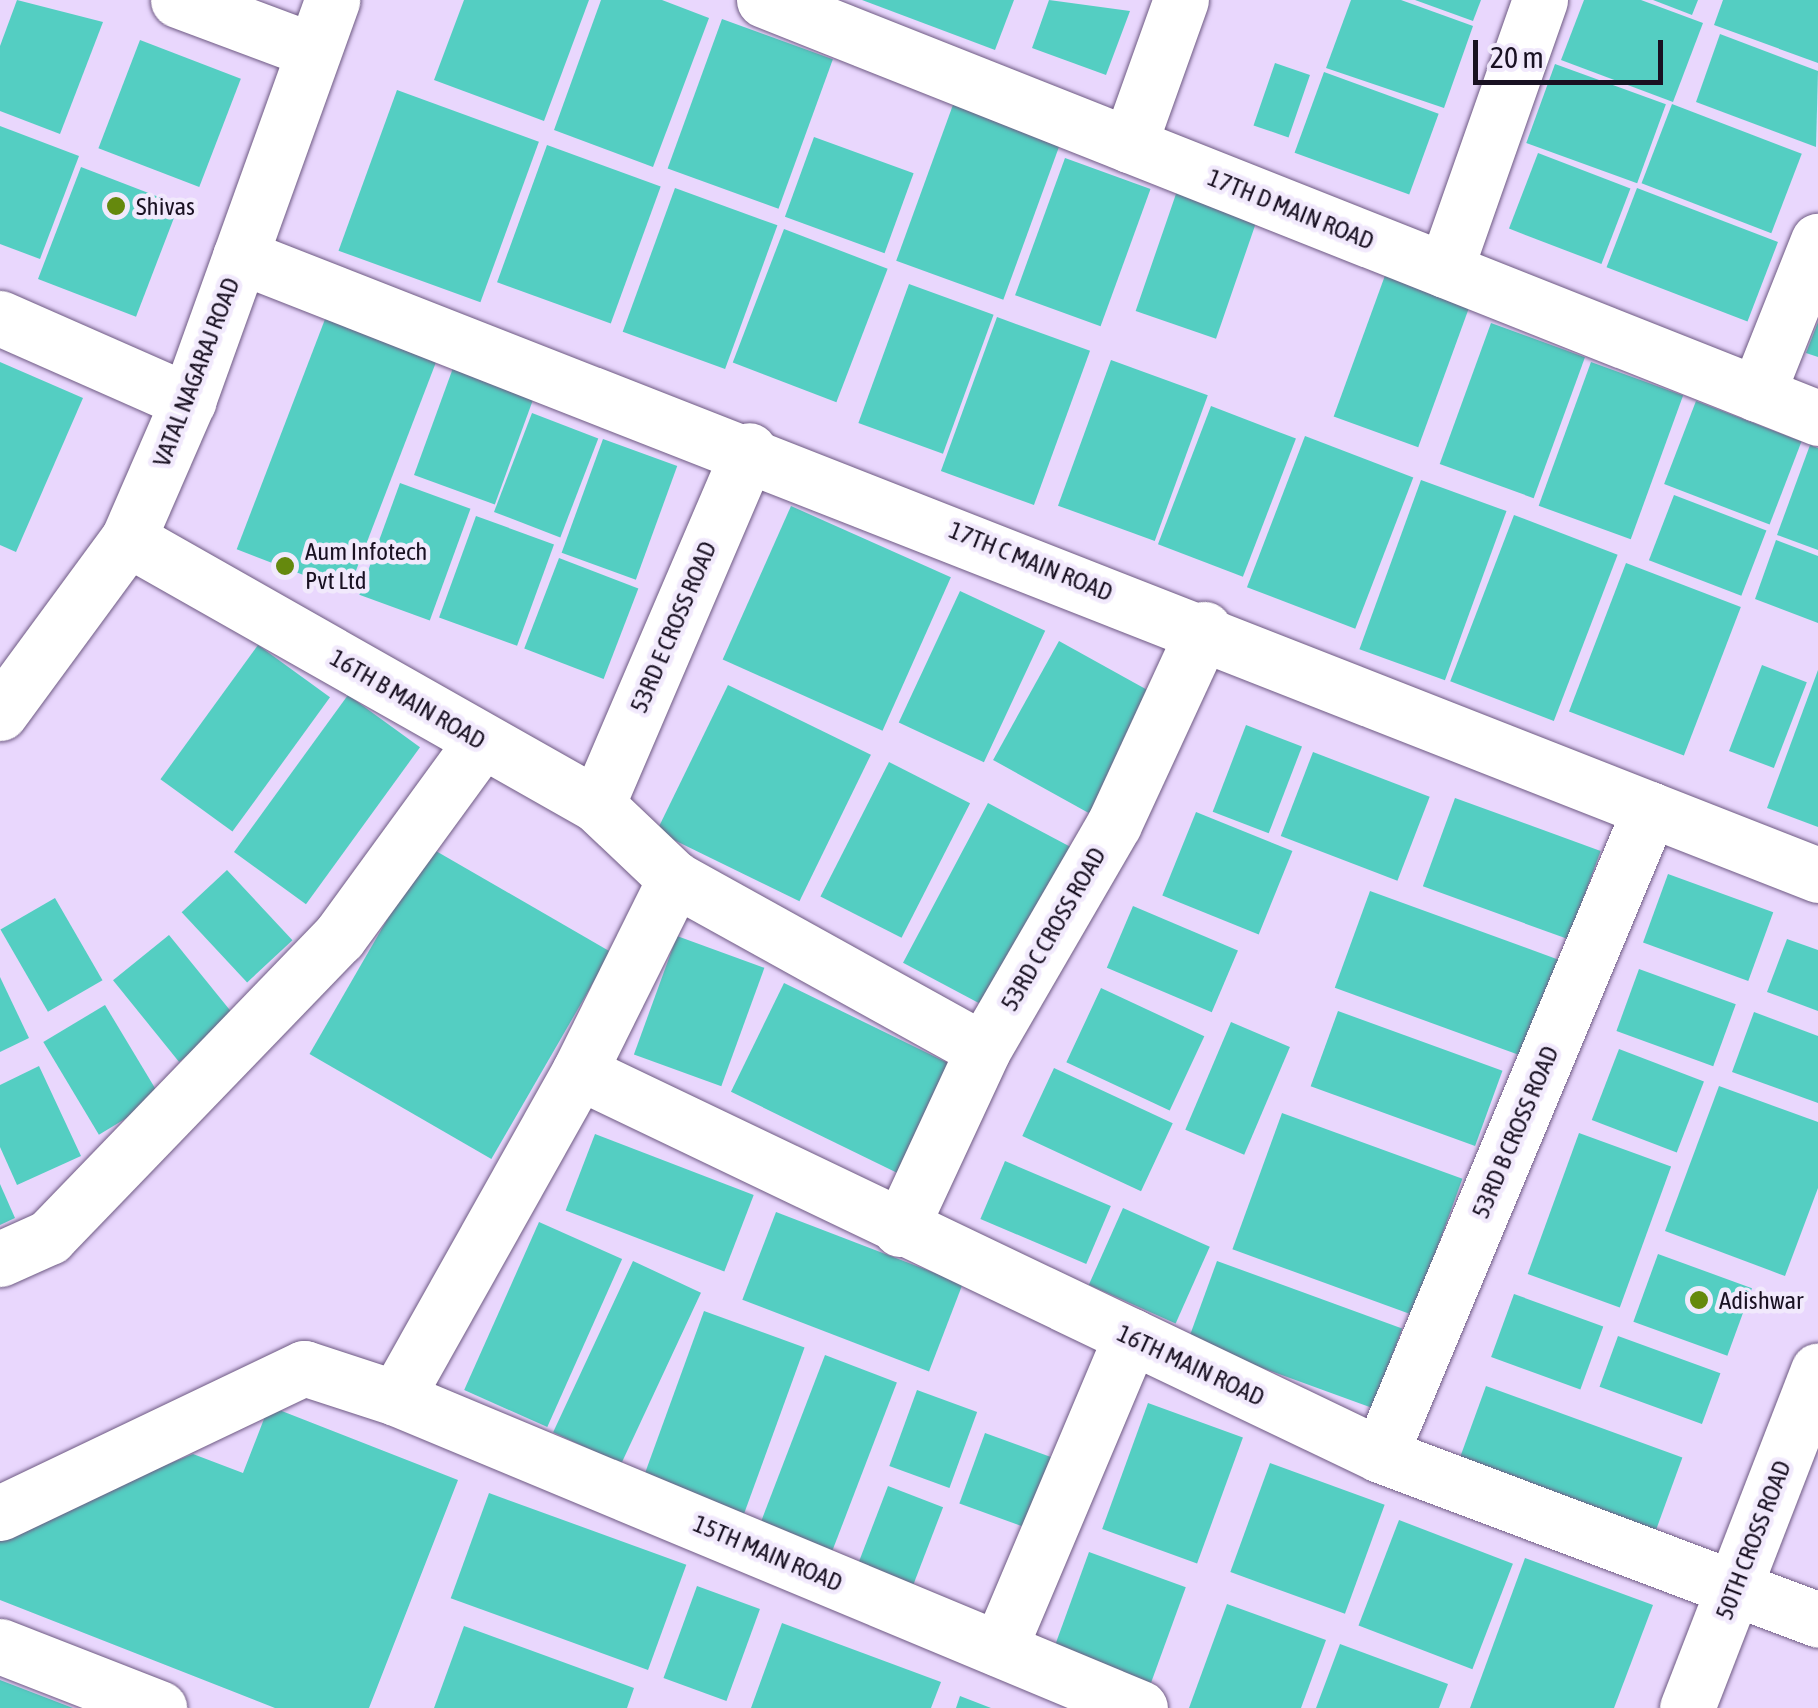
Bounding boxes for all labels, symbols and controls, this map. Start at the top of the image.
scale bar [1478,20,1668,82]
text: 20 m [1490,40,1544,74]
street label: 17TH D MAIN ROAD [1204,162,1378,256]
place label: Shivas [136,191,195,221]
marker: Shivas [105,195,127,217]
street label: VATAL NAGARAJ ROAD [146,273,246,471]
street label: 17TH C MAIN ROAD [945,515,1117,607]
place label: Aum Infotech Pvt Ltd [305,537,427,596]
street label: 53RD E CROSS ROAD [623,537,723,717]
marker: Aum Infotech Pvt Ltd [274,555,296,577]
street label: 16TH B MAIN ROAD [325,642,491,756]
street label: 53RD C CROSS ROAD [994,842,1112,1016]
street label: 53RD B CROSS ROAD [1465,1041,1565,1223]
place label: Adishwar [1719,1285,1803,1315]
marker: Adishwar [1688,1289,1710,1311]
street label: 16TH MAIN ROAD [1113,1318,1269,1412]
street label: 50TH CROSS ROAD [1709,1456,1797,1624]
street label: 15TH MAIN ROAD [689,1508,847,1598]

